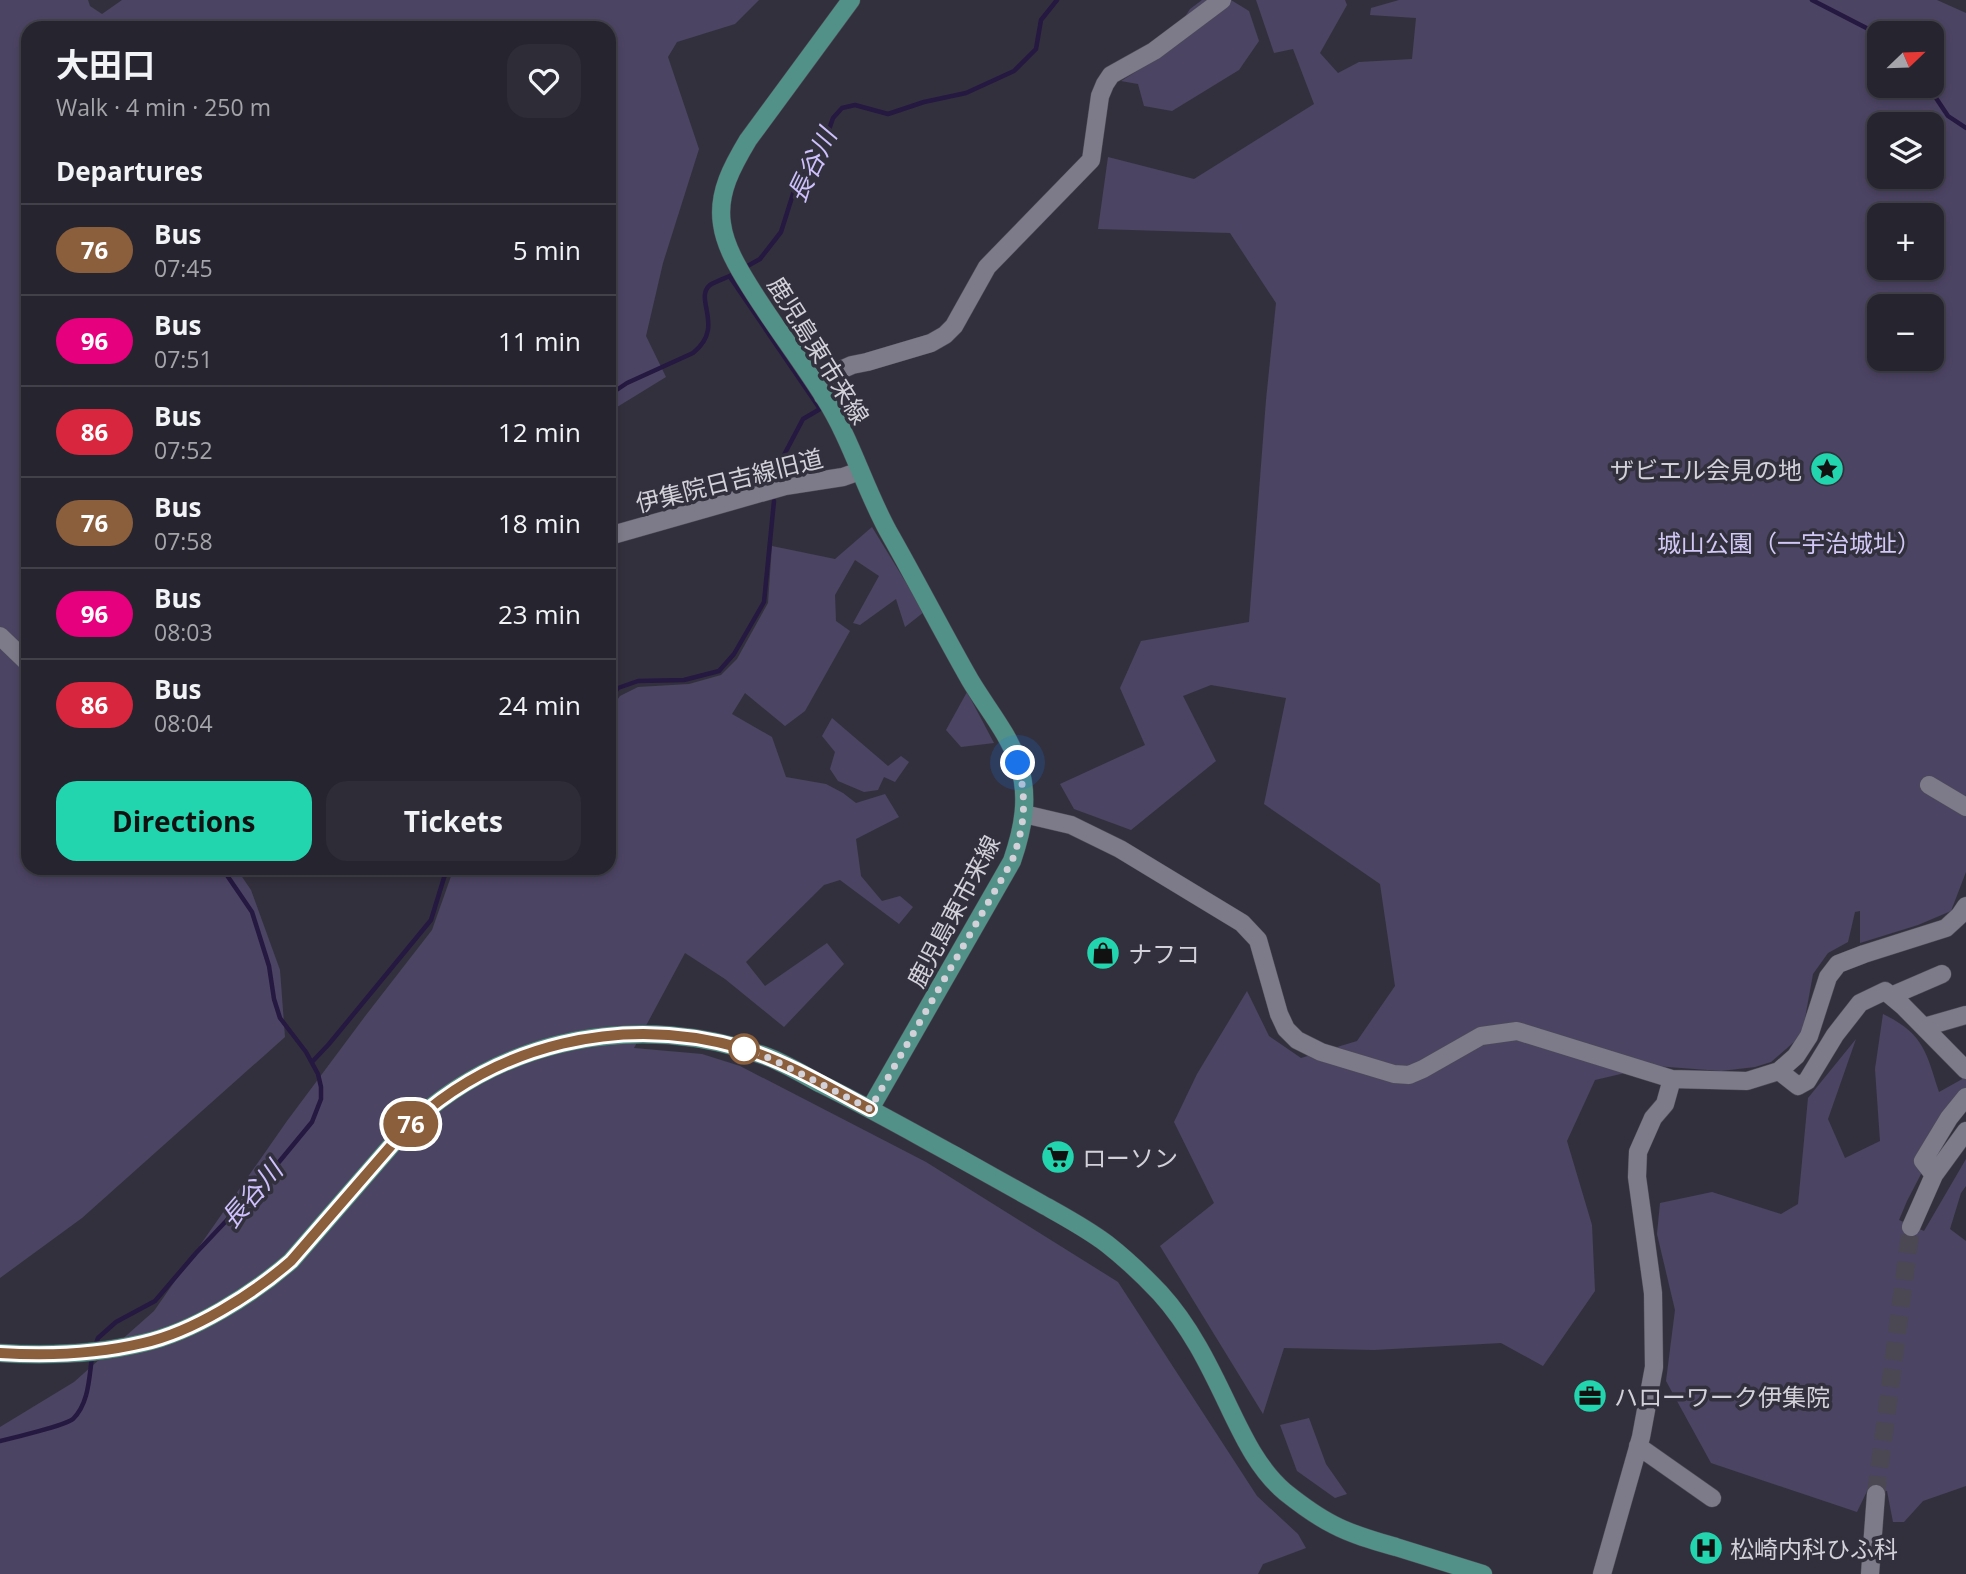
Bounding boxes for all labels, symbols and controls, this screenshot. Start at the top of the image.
north arrow [1867,21,1944,98]
map controls [1867,21,1944,371]
text: 大田口 [56,42,155,87]
button: heart [507,44,581,118]
text: Walk · 4 min · 250 m [56,91,271,123]
button: layers [1867,112,1944,189]
water label: 長谷川 [778,119,846,208]
text: Departures [56,153,203,189]
button: + [1867,203,1944,280]
text: Bus [154,216,201,252]
text: 5 min [513,232,581,268]
text: 76 [81,233,108,266]
text: 07:45 [154,252,213,284]
street label: 鹿児島東市来線 [760,270,878,430]
button: − [1867,294,1944,371]
text: Bus [154,307,201,343]
text: 11 min [498,323,581,359]
text: 96 [81,324,108,357]
text: 07:51 [154,343,213,375]
text: Bus [154,398,201,434]
text: 12 min [498,414,581,450]
text: 86 [81,415,108,448]
text: 07:52 [154,434,213,466]
street label: 伊集院日吉線旧道 [632,441,826,519]
place icon: ザビエル会見の地 [1808,450,1846,488]
place label: ザビエル会見の地 [1610,453,1802,486]
text: Bus [154,489,201,525]
text: 18 min [498,505,581,541]
text: 76 [81,506,108,539]
text: 07:58 [154,525,213,557]
park label: 城山公園（一宇治城址） [1657,526,1921,559]
text: Bus [154,580,201,616]
text: 23 min [498,596,581,632]
text: 96 [81,597,108,630]
text: 08:03 [154,616,213,648]
text: Bus [154,671,201,707]
text: 24 min [498,687,581,723]
text: 86 [81,688,108,721]
text: 08:04 [154,707,213,739]
your location [1000,745,1035,780]
button: Directions [56,781,312,861]
button: Tickets [326,781,581,861]
street label: 鹿児島東市来線 [899,829,1007,993]
shop icon: ナフコ [1084,934,1122,972]
place label: ナフコ [1128,937,1200,970]
unlabelled marker [729,1034,759,1064]
line badge: 76 [380,1101,443,1147]
text: 76 [397,1107,425,1140]
supermarket icon: ローソン [1039,1138,1077,1176]
place label: ローソン [1082,1141,1178,1174]
water label: 長谷川 [212,1150,292,1235]
office icon: ハローワーク伊集院 [1571,1377,1609,1415]
place label: ハローワーク伊集院 [1614,1380,1830,1413]
hospital icon: 松崎内科ひふ科 [1687,1529,1725,1567]
place label: 松崎内科ひふ科 [1730,1532,1898,1565]

